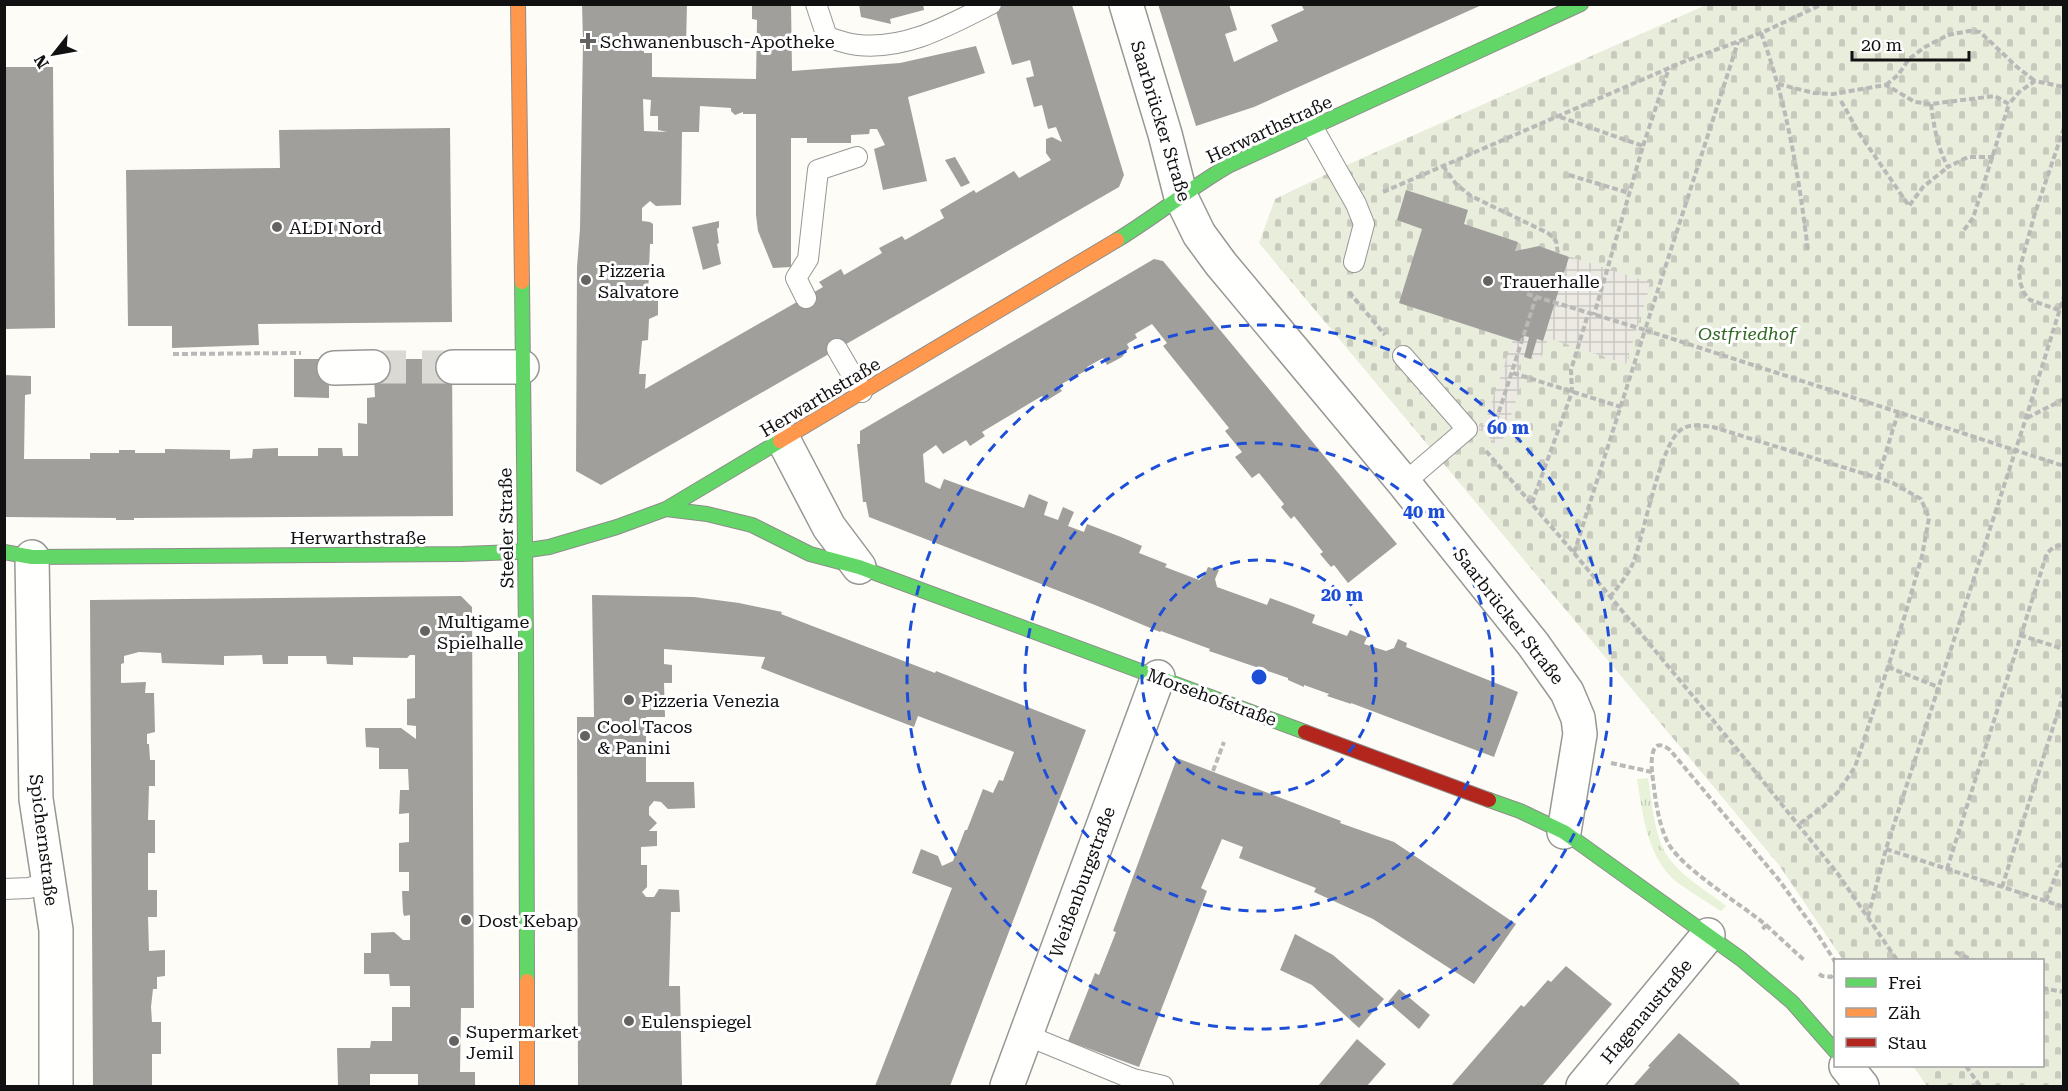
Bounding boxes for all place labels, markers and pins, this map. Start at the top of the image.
place label: Schwanenbusch-Apotheke [600,31,835,52]
marker: Schwanenbusch-Apotheke [581,34,595,48]
place label: ALDI Nord [289,217,382,238]
marker: ALDI Nord [270,220,284,234]
place label: Pizzeria Salvatore [598,260,679,302]
place label: Trauerhalle [1500,271,1600,292]
marker: Pizzeria Salvatore [579,273,593,287]
marker: Trauerhalle [1481,274,1495,288]
place label: Multigame Spielhalle [437,611,529,653]
marker: Multigame Spielhalle [418,624,432,638]
centre of rings [1249,667,1269,687]
place label: Pizzeria Venezia [641,690,780,711]
marker: Pizzeria Venezia [622,693,636,707]
place label: Cool Tacos & Panini [597,716,692,758]
marker: Cool Tacos & Panini [578,729,592,743]
place label: Dost Kebap [478,910,578,931]
marker: Dost Kebap [459,913,473,927]
place label: Eulenspiegel [641,1011,752,1032]
marker: Eulenspiegel [622,1014,636,1028]
place label: Supermarket Jemil [466,1021,579,1063]
marker: Supermarket Jemil [447,1034,461,1048]

